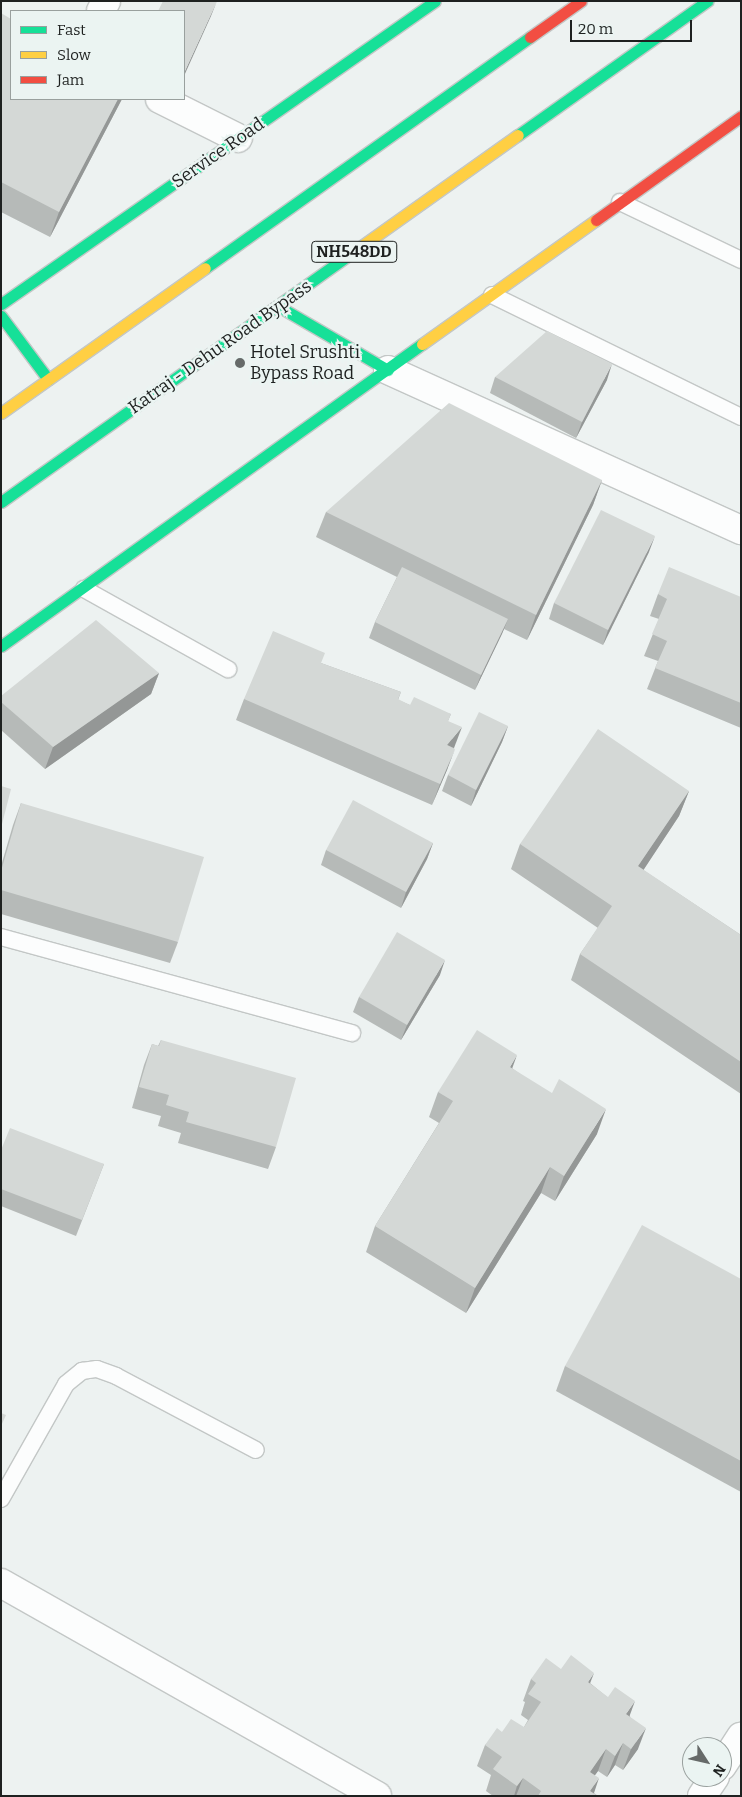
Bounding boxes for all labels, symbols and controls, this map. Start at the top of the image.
legend [10,10,185,100]
scale bar [572,10,694,42]
text: 20 m [578,20,613,38]
text: Fast [57,21,86,39]
text: Slow [57,46,91,64]
text: Jam [57,71,84,89]
street label: Service Road [168,113,268,193]
road number: NH548DD [310,238,398,266]
street label: Katraj - Dehu Road Bypass [124,275,316,419]
place label: Hotel Srushti Bypass Road [250,342,360,384]
marker: Hotel Srushti Bypass Road [234,357,246,369]
north arrow [682,1737,732,1787]
text: N [709,1761,729,1780]

